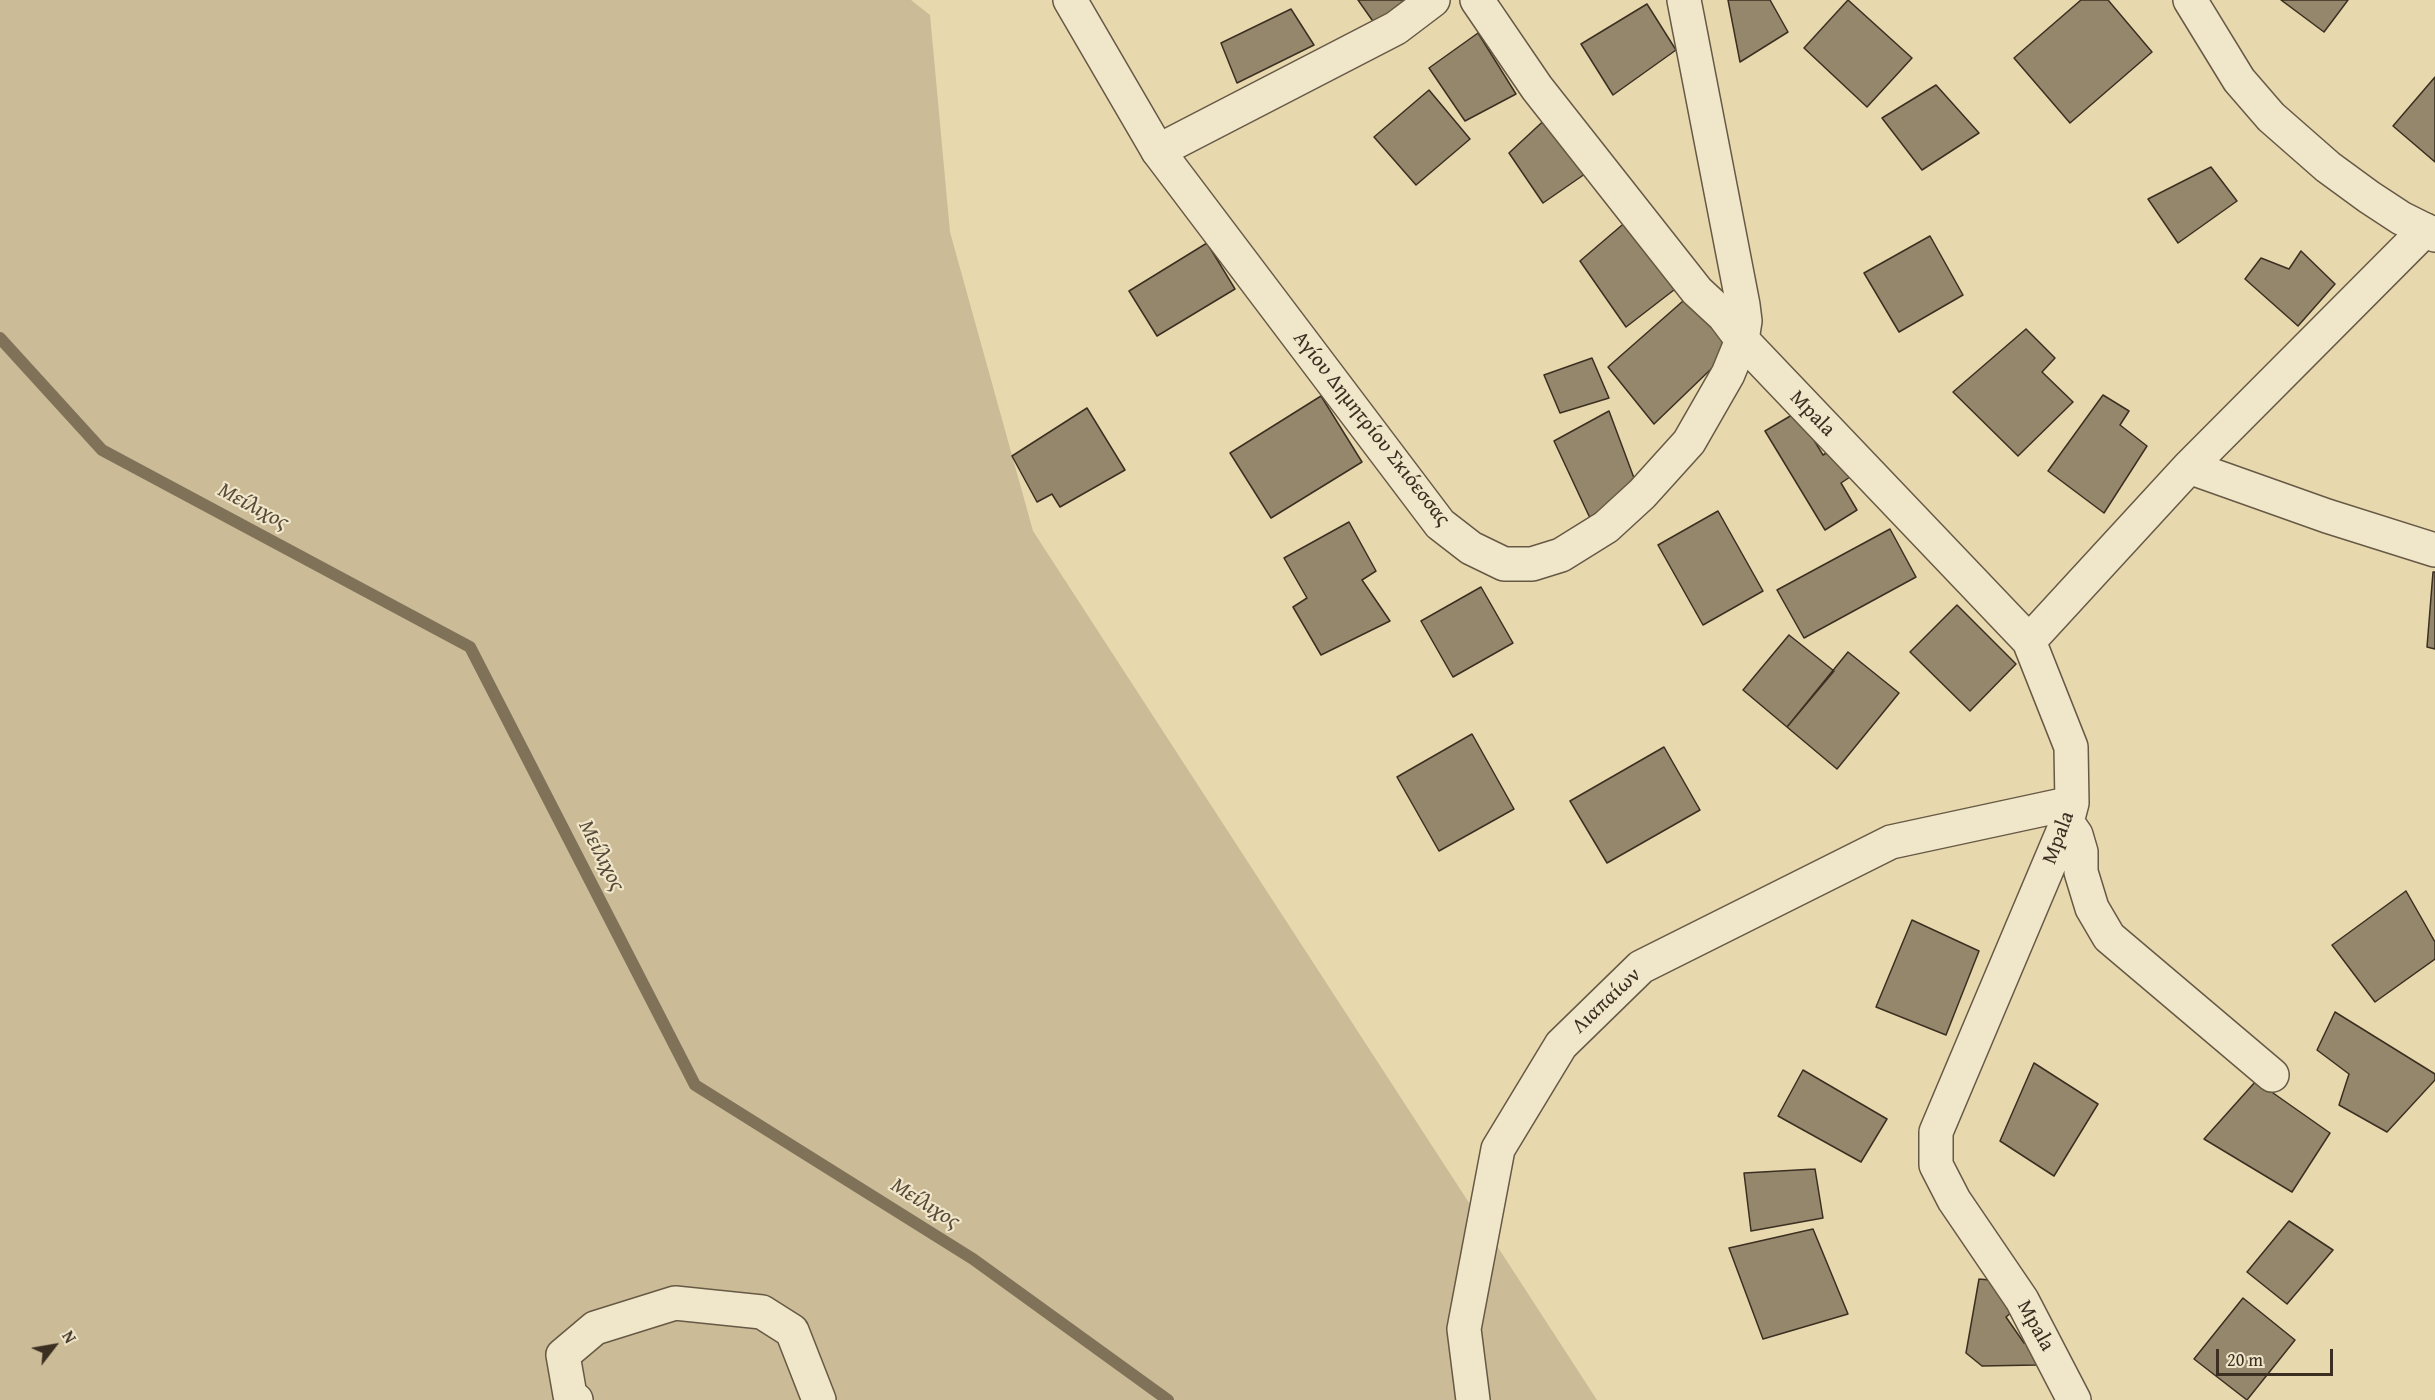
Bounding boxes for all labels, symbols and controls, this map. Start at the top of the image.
street label: Αγίου Δημητρίου Σκιόεσσας [1287,326,1455,532]
street label: Mpala [1784,386,1840,442]
water label: Μείλιχος [213,477,293,537]
street label: Mpala [2038,808,2080,868]
water label: Μείλιχος [572,816,630,896]
street label: Λιαπαίων [1567,963,1647,1039]
water label: Μείλιχος [886,1173,964,1235]
street label: Mpala [2011,1296,2059,1356]
north arrow [24,1316,84,1376]
text: N [56,1326,82,1347]
scale bar [2219,1337,2336,1375]
text: 20 m [2227,1346,2263,1373]

